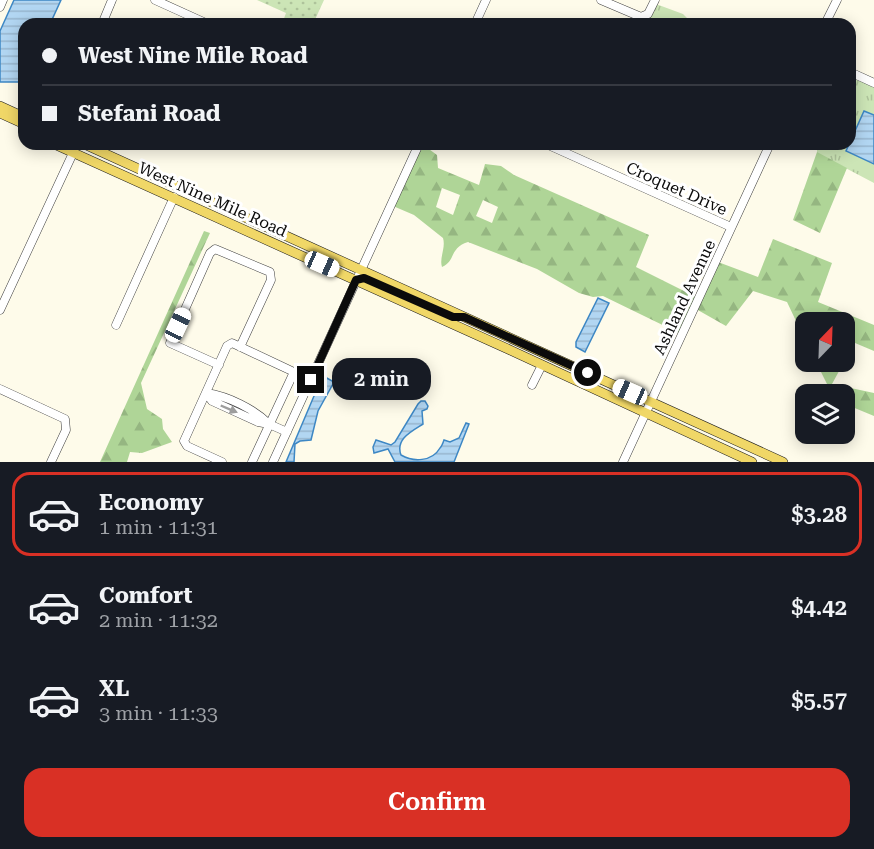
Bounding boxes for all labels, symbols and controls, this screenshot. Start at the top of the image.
text: West Nine Mile Road [78,43,308,68]
text: Stefani Road [78,101,220,126]
street label: West Nine Mile Road [136,158,290,241]
street label: Croquet Drive [623,158,730,219]
street label: Ashland Avenue [650,237,719,358]
car [302,248,342,280]
car [162,305,194,345]
north arrow [795,312,855,372]
map controls [795,312,855,444]
callout: 2 min [332,359,431,401]
route start [574,359,601,386]
route end [297,366,324,393]
text: 2 min [354,367,409,391]
car [610,376,650,408]
button: layers [795,384,855,444]
one-way arrow [221,404,239,414]
icon: car [27,487,81,541]
text: Economy [99,490,203,515]
text: $3.28 [791,502,847,527]
text: 1 min · 11:31 [99,515,218,539]
icon: car [27,580,81,634]
text: Comfort [99,583,192,608]
text: $4.42 [791,595,847,620]
text: 2 min · 11:32 [99,608,218,632]
icon: car [27,673,81,727]
text: XL [99,676,129,701]
text: $5.57 [791,688,847,713]
text: 3 min · 11:33 [99,701,218,725]
button: Confirm [24,768,850,837]

